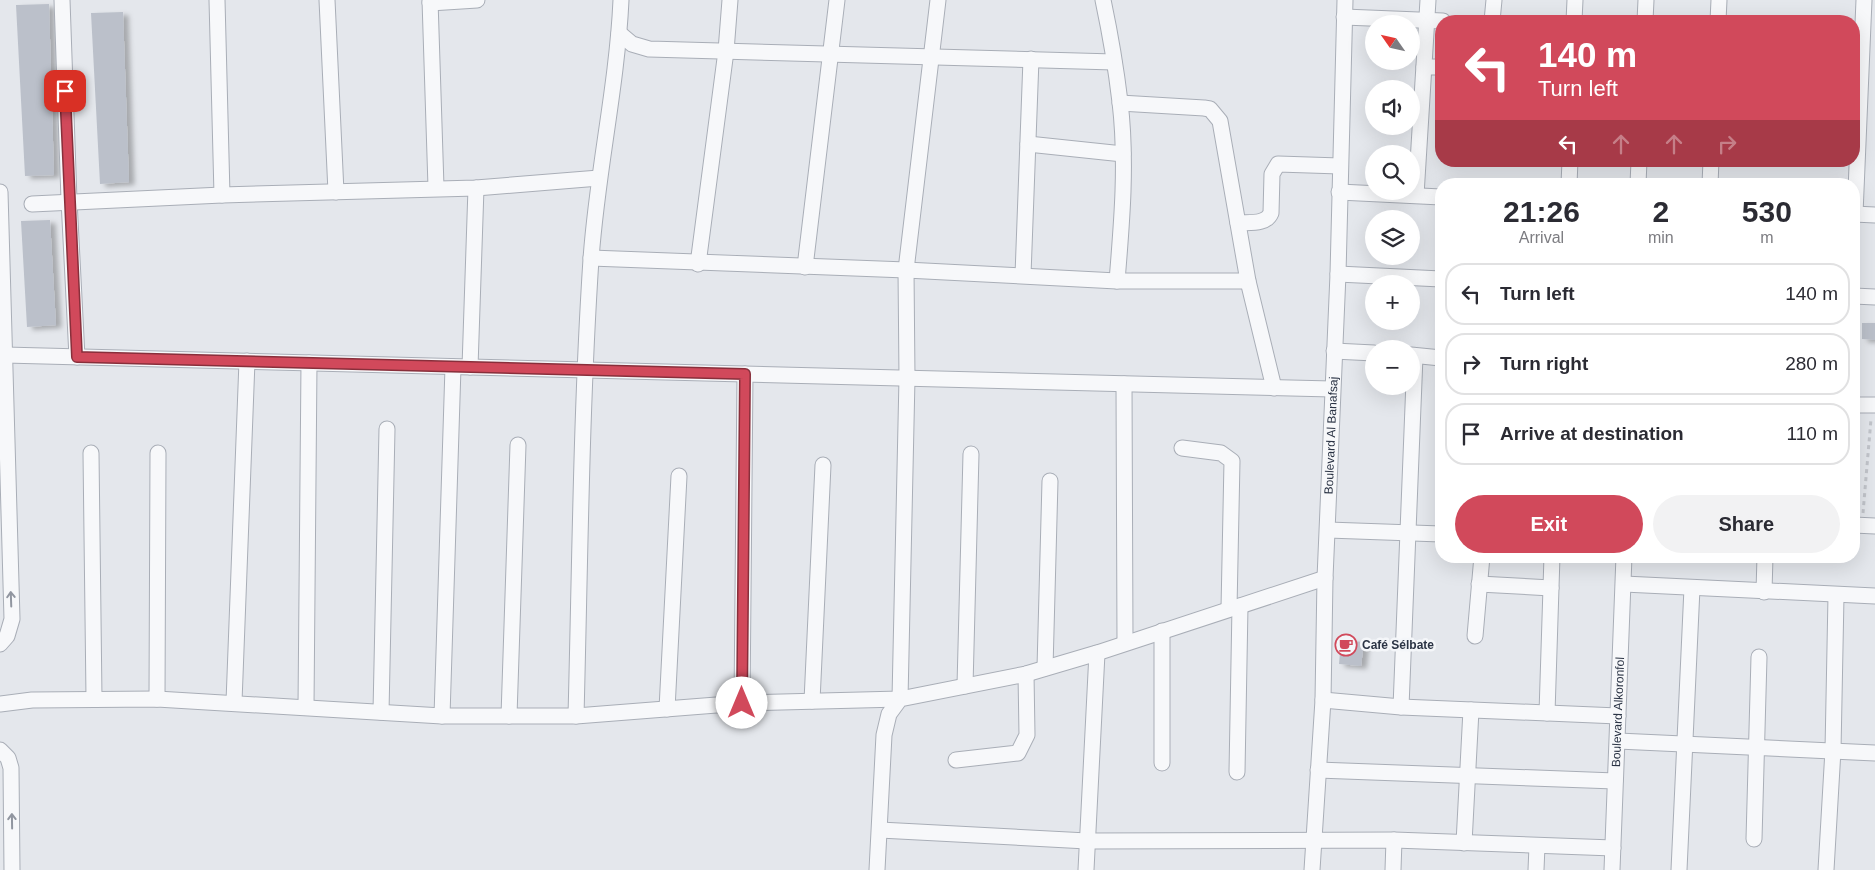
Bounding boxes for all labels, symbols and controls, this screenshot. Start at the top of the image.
north arrow [1365,15,1420,70]
map controls [1365,15,1420,395]
icon: left [1455,35,1520,100]
text: 140 m [1538,35,1637,74]
pin [44,70,86,112]
text: Turn left [1538,76,1618,101]
icon: arrive [51,77,79,105]
button: sound [1365,80,1420,135]
icon: left [1554,130,1582,158]
icon: ahead [1607,130,1635,158]
icon: ahead [1660,130,1688,158]
icon: right [1713,130,1741,158]
button: search [1365,145,1420,200]
text: 21:26 [1503,195,1580,228]
text: 2 [1652,195,1669,228]
text: 530 [1742,195,1792,228]
button: layers [1365,210,1420,265]
text: Arrival [1519,229,1564,246]
text: min [1648,229,1674,246]
text: m [1760,229,1773,246]
button: + [1365,275,1420,330]
icon: left [1457,280,1485,308]
text: Turn left [1500,283,1575,304]
text: 140 m [1785,283,1838,304]
button: − [1365,340,1420,395]
icon: right [1457,350,1485,378]
text: Turn right [1500,353,1588,374]
text: 280 m [1785,353,1838,374]
street label: Boulevard Al Banafsaj [1322,376,1341,495]
icon: arrive [1457,420,1485,448]
text: Arrive at destination [1500,423,1684,444]
text: 110 m [1787,423,1838,444]
button: Exit [1455,495,1643,553]
button: Share [1653,495,1840,553]
one-way arrow [6,591,16,608]
cafe icon: Café Sélbate [1334,633,1358,657]
place label: Café Sélbate [1362,638,1434,652]
street label: Boulevard Alkoronfol [1609,657,1627,767]
position arrow [715,676,767,728]
one-way arrow [7,814,17,830]

